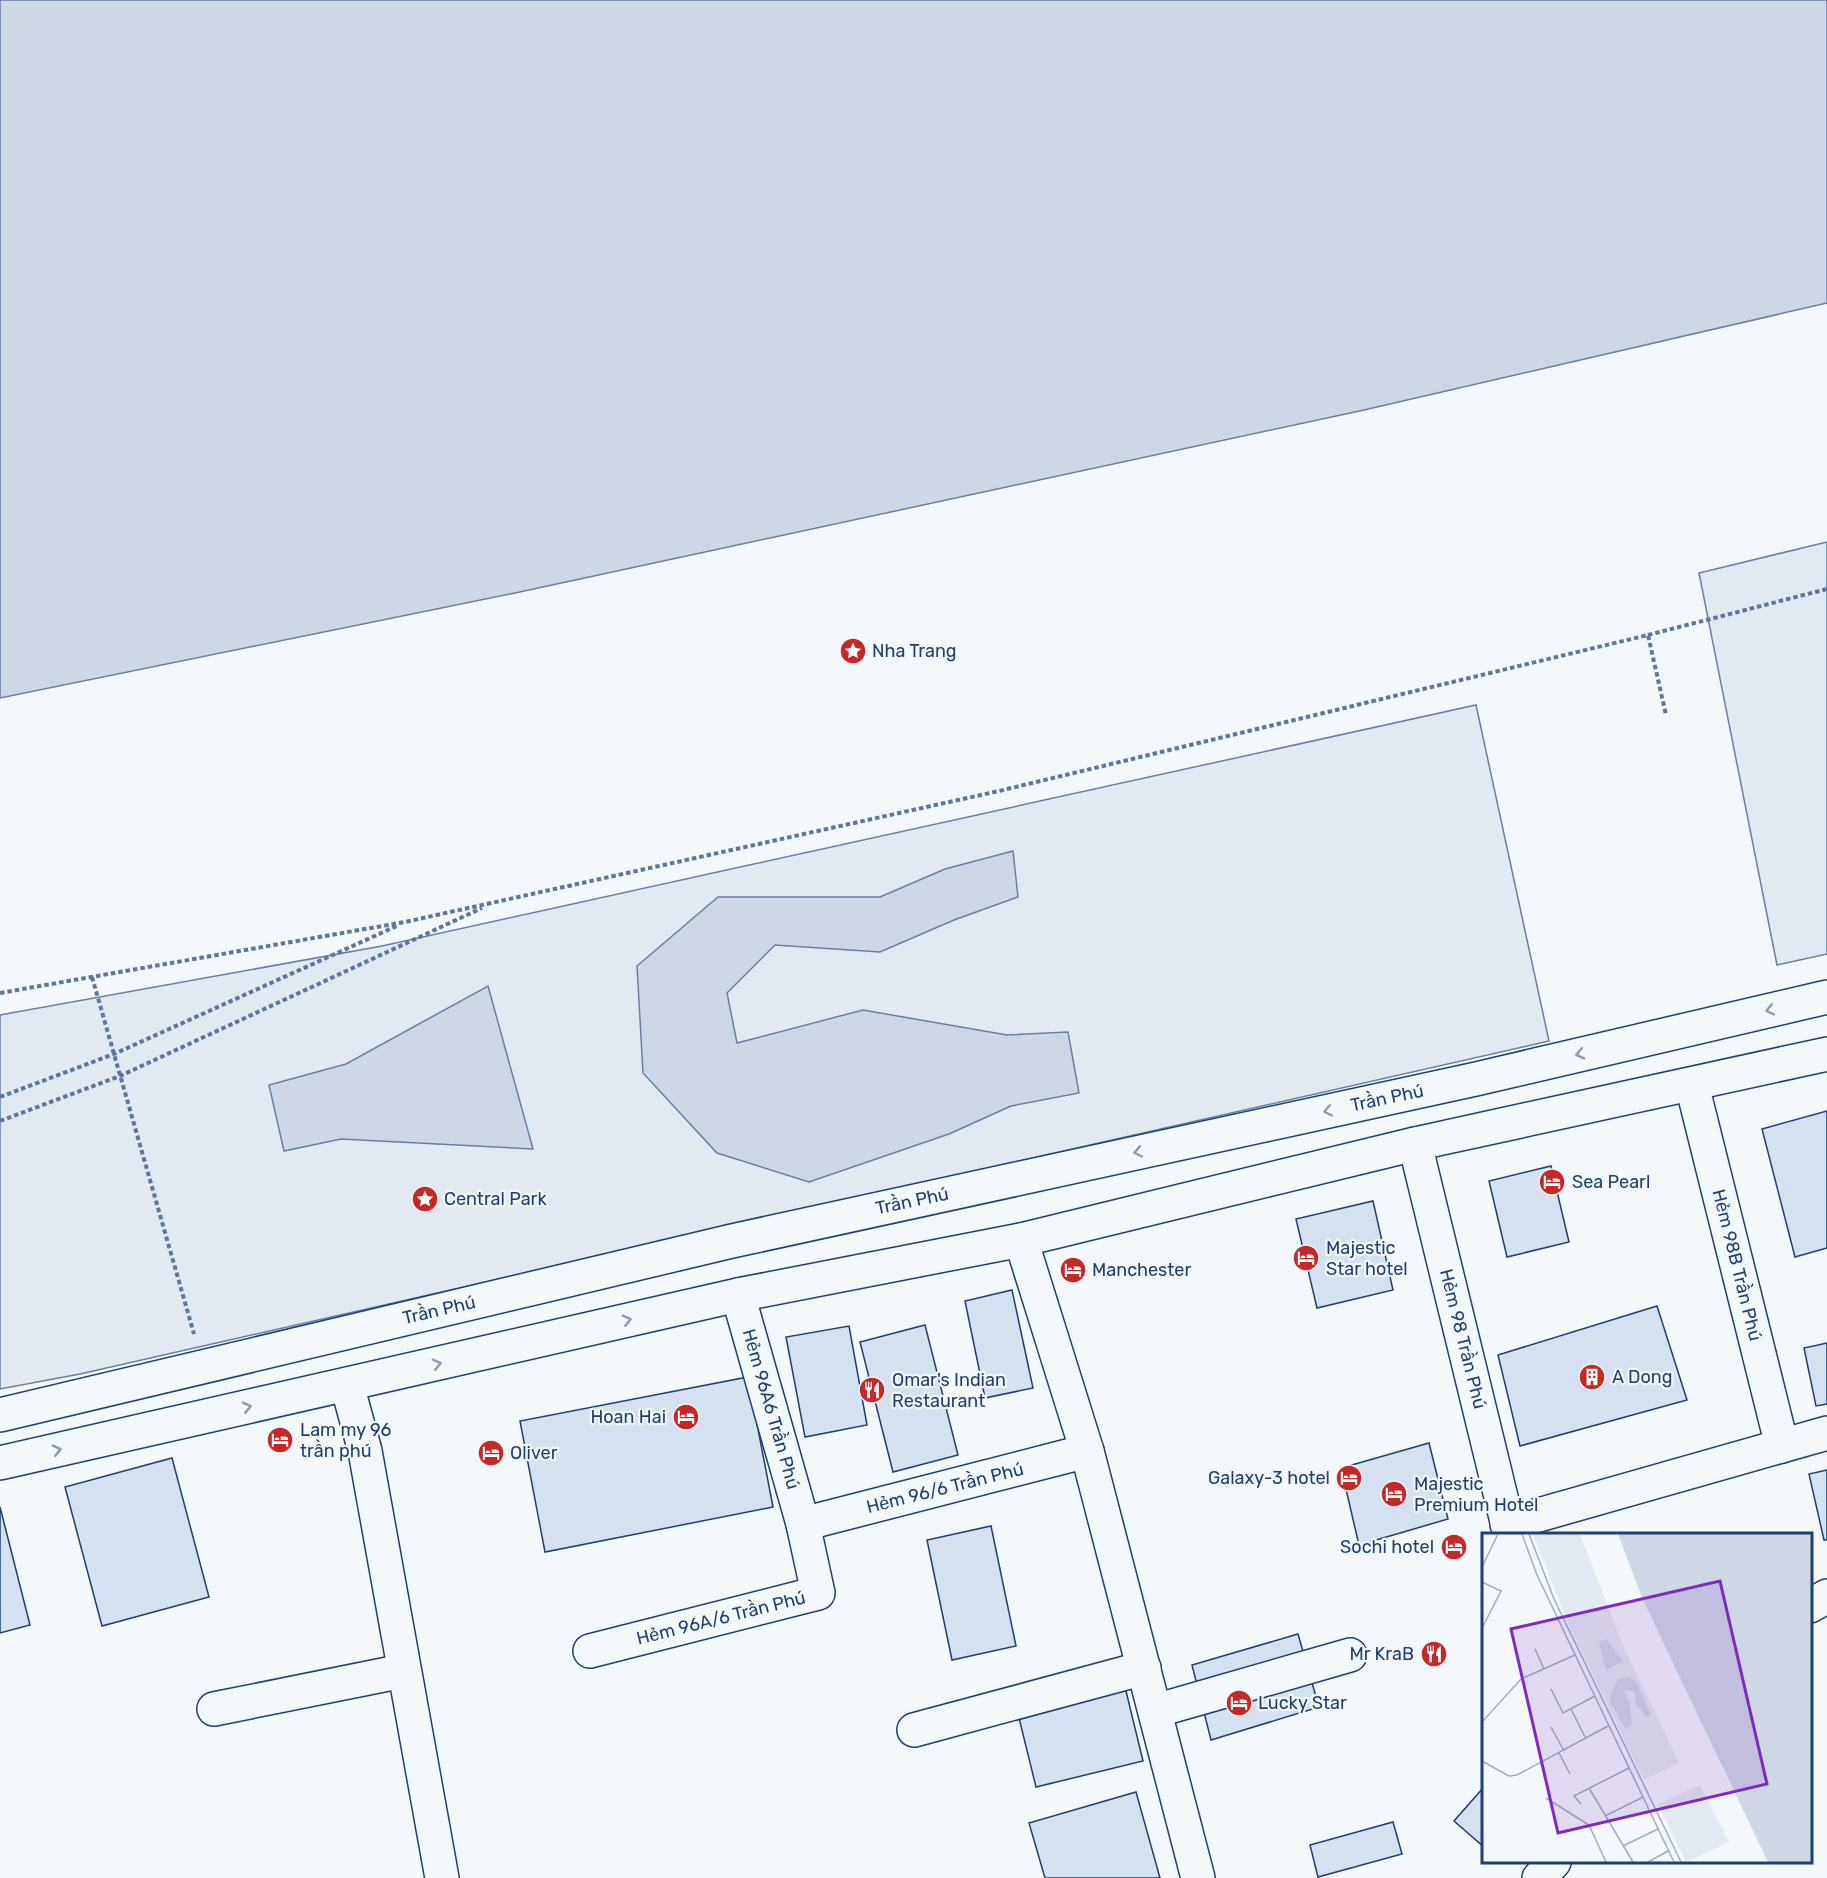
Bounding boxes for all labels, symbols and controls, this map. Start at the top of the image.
place icon: Nha Trang [838,636,868,666]
place label: Nha Trang [872,640,957,662]
one-way arrow [1765,1002,1775,1015]
one-way arrow [1575,1046,1585,1059]
street label: Trần Phú [1348,1079,1426,1116]
one-way arrow [1324,1104,1334,1117]
one-way arrow [1133,1145,1143,1158]
hotel icon: Sea Pearl [1537,1167,1567,1197]
place label: Sea Pearl [1572,1171,1650,1193]
street label: Trần Phú [873,1182,951,1219]
place icon: Central Park [410,1184,440,1214]
street label: Hẻm 98B Trần Phú [1708,1187,1767,1343]
place label: Central Park [444,1188,547,1210]
place label: Majestic Star hotel [1326,1237,1408,1280]
hotel icon: Majestic Star hotel [1291,1243,1321,1273]
hotel icon: Manchester [1058,1255,1088,1285]
place label: Manchester [1092,1259,1191,1281]
street label: Hẻm 98 Trần Phú [1435,1266,1492,1411]
street label: Trần Phú [400,1290,478,1329]
one-way arrow [622,1315,632,1328]
street label: Hẻm 96A6 Trần Phú [738,1326,805,1492]
one-way arrow [432,1358,442,1371]
building icon: A Dong [1577,1362,1607,1392]
place label: A Dong [1612,1366,1672,1388]
place label: Omar's Indian Restaurant [892,1369,1006,1412]
restaurant icon: Omar's Indian Restaurant [857,1375,887,1405]
one-way arrow [242,1401,252,1414]
hotel icon: Hoan Hai [671,1402,701,1432]
place label: Hoan Hai [590,1406,666,1428]
place label: Lam my 96 trần phú [300,1419,392,1462]
hotel icon: Lam my 96 trần phú [265,1425,295,1455]
hotel icon: Oliver [476,1438,506,1468]
place label: Oliver [510,1442,558,1464]
one-way arrow [52,1445,62,1458]
street label: Hẻm 96/6 Trần Phú [864,1457,1026,1518]
hotel icon: Galaxy-3 hotel [1334,1463,1364,1493]
place label: Galaxy-3 hotel [1208,1467,1330,1489]
place label: Majestic Premium Hotel [1414,1473,1539,1516]
hotel icon: Majestic Premium Hotel [1379,1479,1409,1509]
hotel icon: Sochi hotel [1439,1532,1469,1562]
inset map [1482,1533,1812,1863]
place label: Sochi hotel [1340,1536,1434,1558]
street label: Hẻm 96A/6 Trần Phú [634,1586,808,1650]
restaurant icon: Mr KraB [1419,1639,1449,1669]
place label: Mr KraB [1349,1643,1414,1665]
hotel icon: Lucky Star [1224,1688,1254,1718]
place label: Lucky Star [1258,1692,1347,1714]

